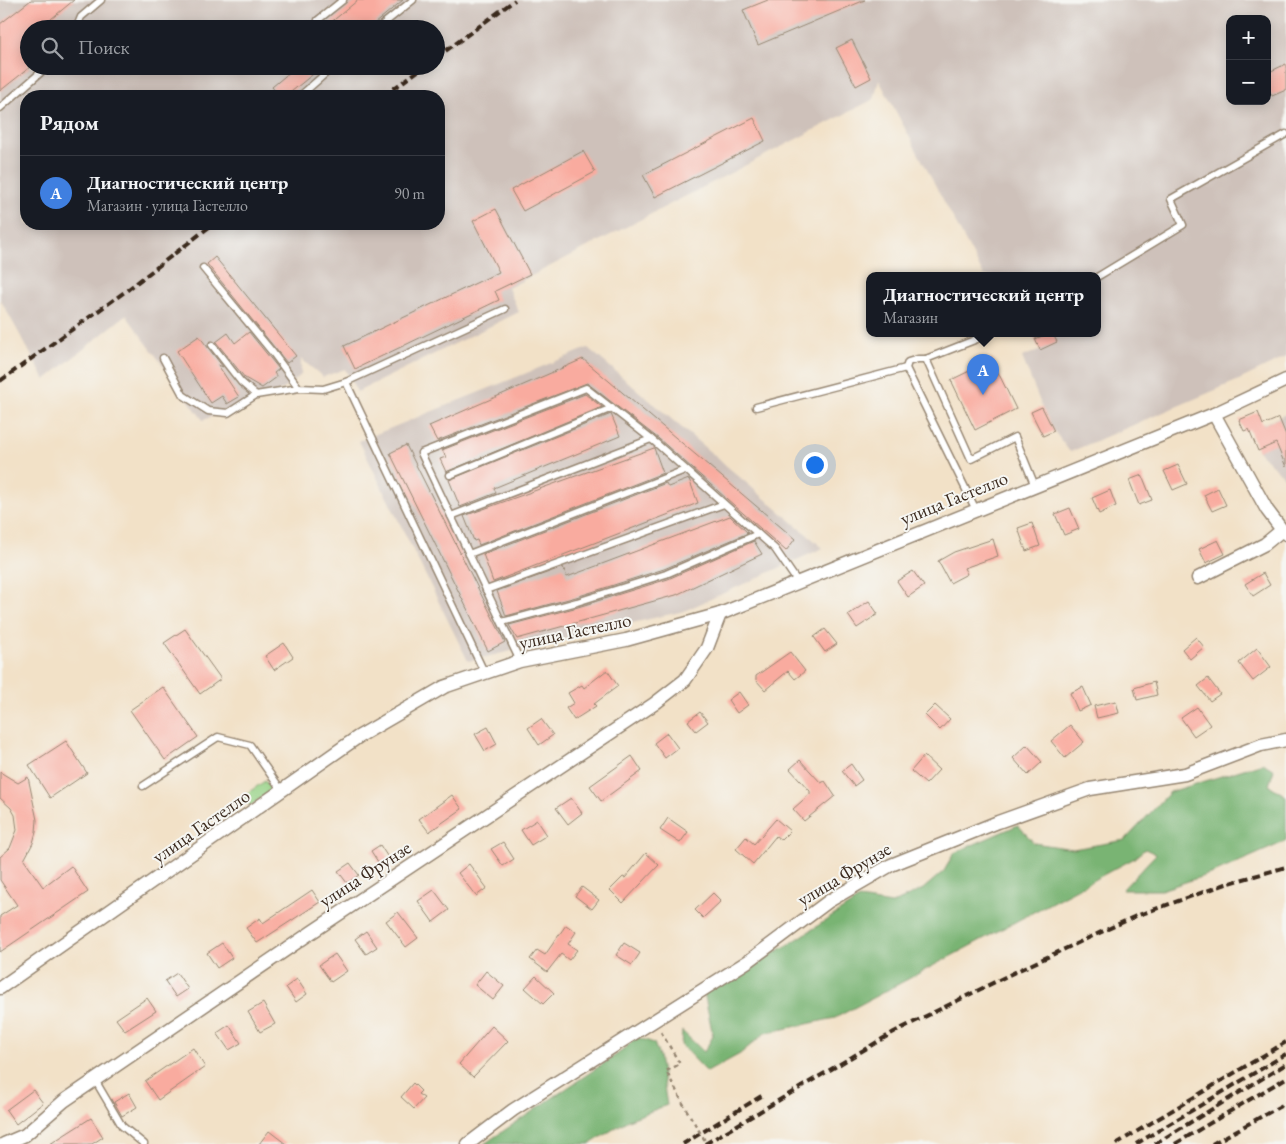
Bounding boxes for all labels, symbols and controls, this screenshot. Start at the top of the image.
map controls [1226,15,1271,105]
button: + [1226,15,1271,60]
search box [20,20,445,75]
icon: search [38,34,66,62]
text: Поиск [78,35,130,60]
button: − [1226,60,1271,105]
text: Рядом [40,109,99,136]
text: Диагностический центр [87,170,288,195]
text: A [50,183,62,204]
text: 90 m [394,183,425,204]
text: Магазин · улица Гастелло [87,195,248,216]
popup [866,272,1101,337]
text: Диагностический центр [883,282,1084,307]
text: Магазин [883,307,938,328]
pin: A [967,354,999,395]
your location [802,452,828,478]
street label: улица Гастелло [896,465,1012,531]
street label: улица Гастелло [517,607,633,655]
street label: улица Гастелло [147,783,255,869]
street label: улица Фрунзе [314,835,416,913]
street label: улица Фрунзе [793,836,895,912]

